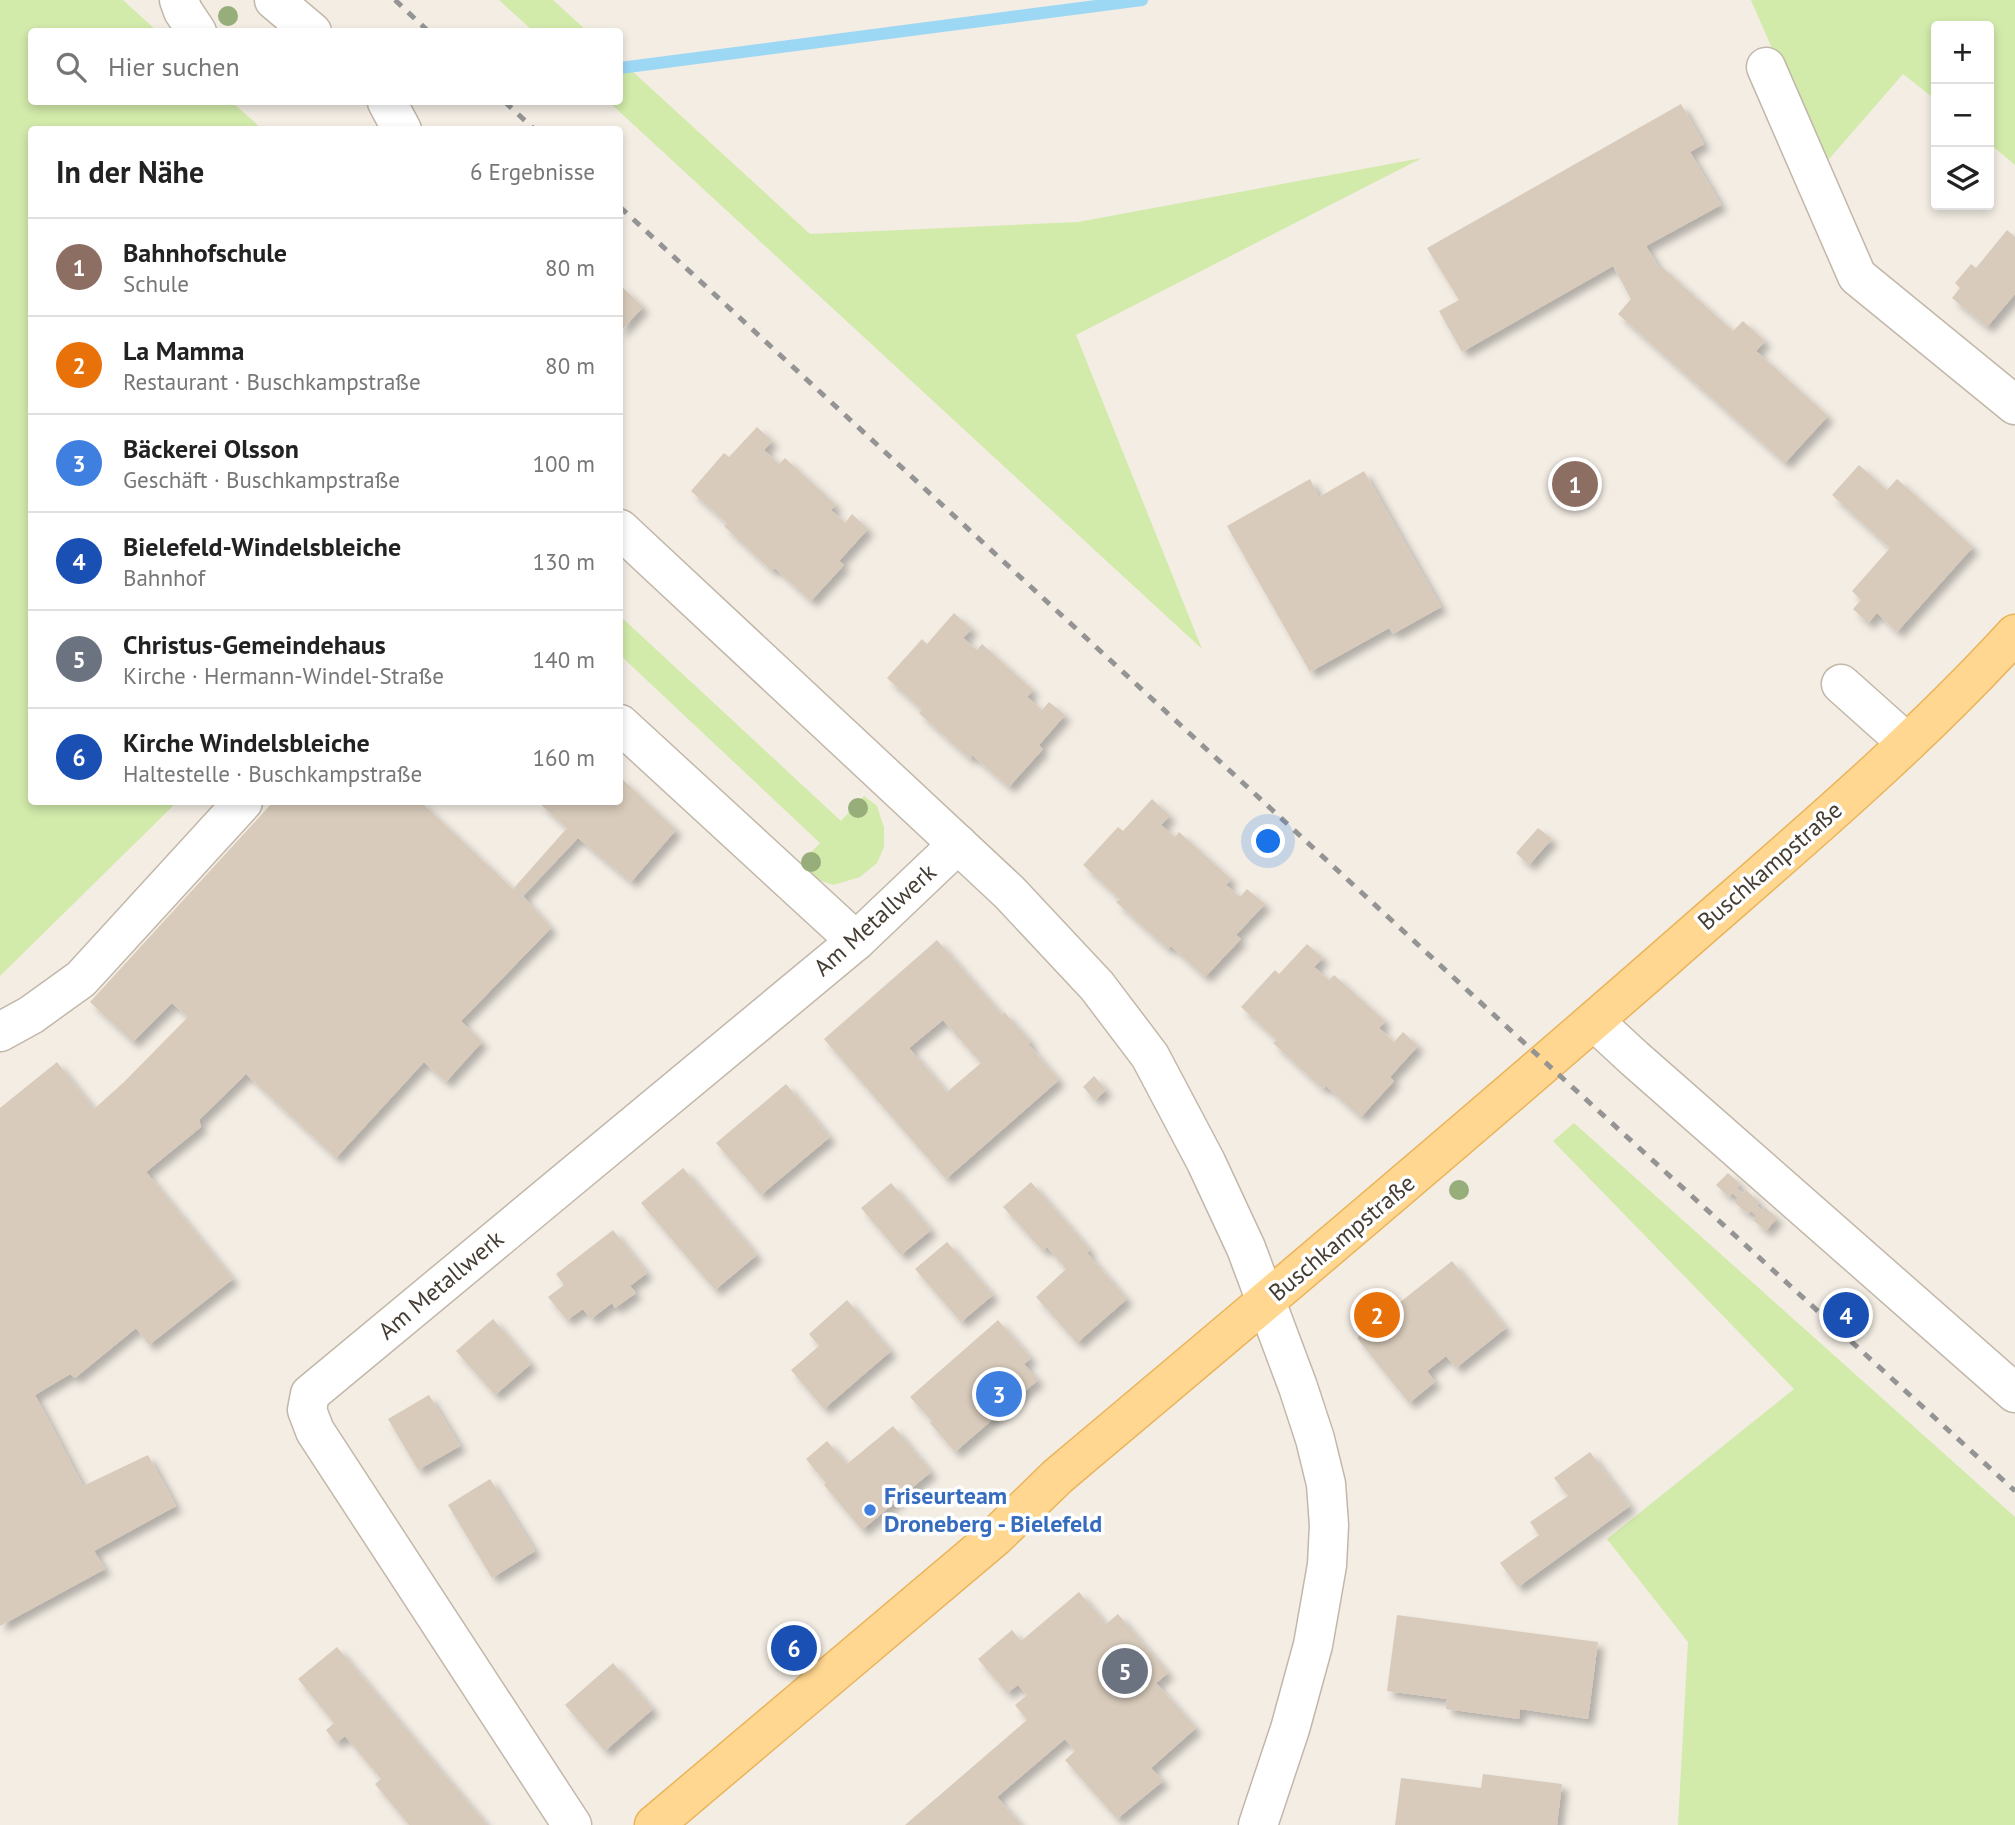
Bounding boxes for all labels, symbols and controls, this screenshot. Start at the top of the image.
map controls [1931,21,1994,210]
button: + [1931,21,1994,84]
search box [28,28,623,105]
icon: search [52,48,90,86]
text: Hier suchen [108,50,240,83]
button: − [1931,84,1994,147]
button: layers [1931,147,1994,210]
text: In der Nähe [56,152,204,191]
text: 6 Ergebnisse [470,157,595,186]
text: Bahnhofschule [123,236,287,269]
text: 1 [72,253,86,282]
text: 80 m [545,253,595,282]
text: Schule [123,269,189,298]
text: La Mamma [123,334,244,367]
text: 2 [72,351,86,380]
text: 80 m [545,351,595,380]
text: Restaurant · Buschkampstraße [123,367,421,396]
text: Bäckerei Olsson [123,432,299,465]
text: 3 [72,449,86,478]
text: 100 m [533,449,595,478]
pin: 1 [1552,458,1598,510]
text: Geschäft · Buschkampstraße [123,465,400,494]
text: Bielefeld-Windelsbleiche [123,530,401,563]
text: 4 [72,547,86,576]
text: 130 m [533,547,595,576]
text: Bahnhof [123,563,205,592]
text: Christus-Gemeindehaus [123,628,386,661]
text: 5 [72,645,86,674]
text: 140 m [533,645,595,674]
text: Kirche · Hermann-Windel-Straße [123,661,444,690]
text: Kirche Windelsbleiche [123,726,370,759]
text: 6 [72,743,86,772]
text: 160 m [533,743,595,772]
text: Haltestelle · Buschkampstraße [123,759,422,788]
street label: Buschkampstraße [1691,794,1848,937]
your location [1251,824,1285,858]
street label: Am Metallwerk [807,856,943,983]
street label: Buschkampstraße [1262,1167,1421,1308]
street label: Am Metallwerk [372,1223,510,1346]
pin: 2 [1354,1289,1400,1341]
pin: 4 [1823,1289,1869,1341]
pin: 3 [976,1368,1022,1420]
place label: Friseurteam Droneberg - Bielefeld [884,1480,1102,1539]
marker: Friseurteam Droneberg - Bielefeld [862,1502,878,1518]
pin: 6 [771,1622,817,1674]
pin: 5 [1102,1645,1148,1697]

